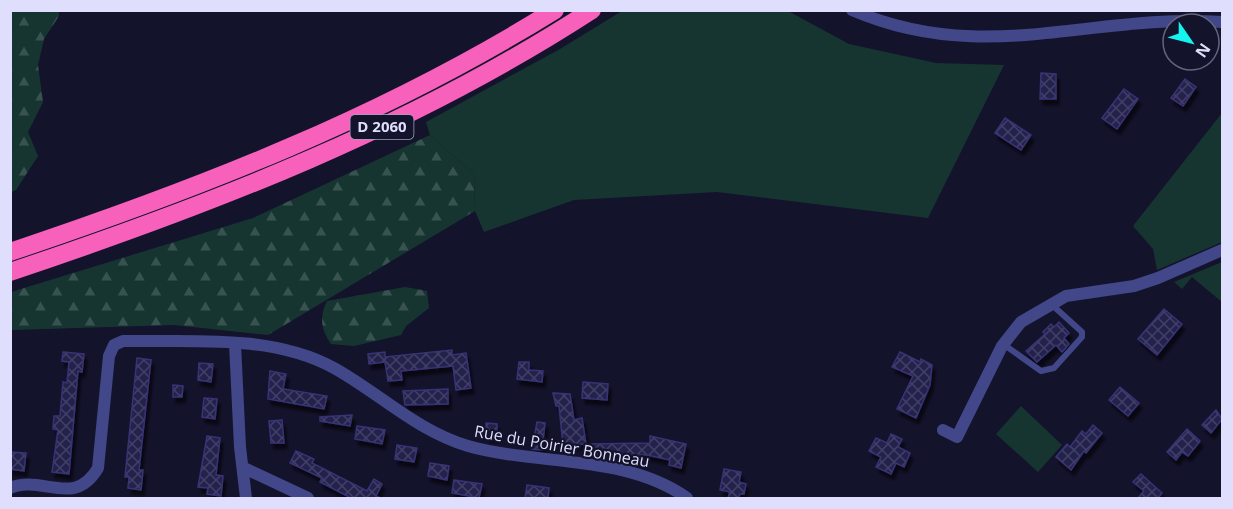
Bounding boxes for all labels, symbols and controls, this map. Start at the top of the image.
north arrow [1161,12,1221,72]
text: N [1191,39,1216,62]
road number: D 2060 [350,115,413,139]
street label: Rue du Poirier Bonneau [473,420,651,472]

